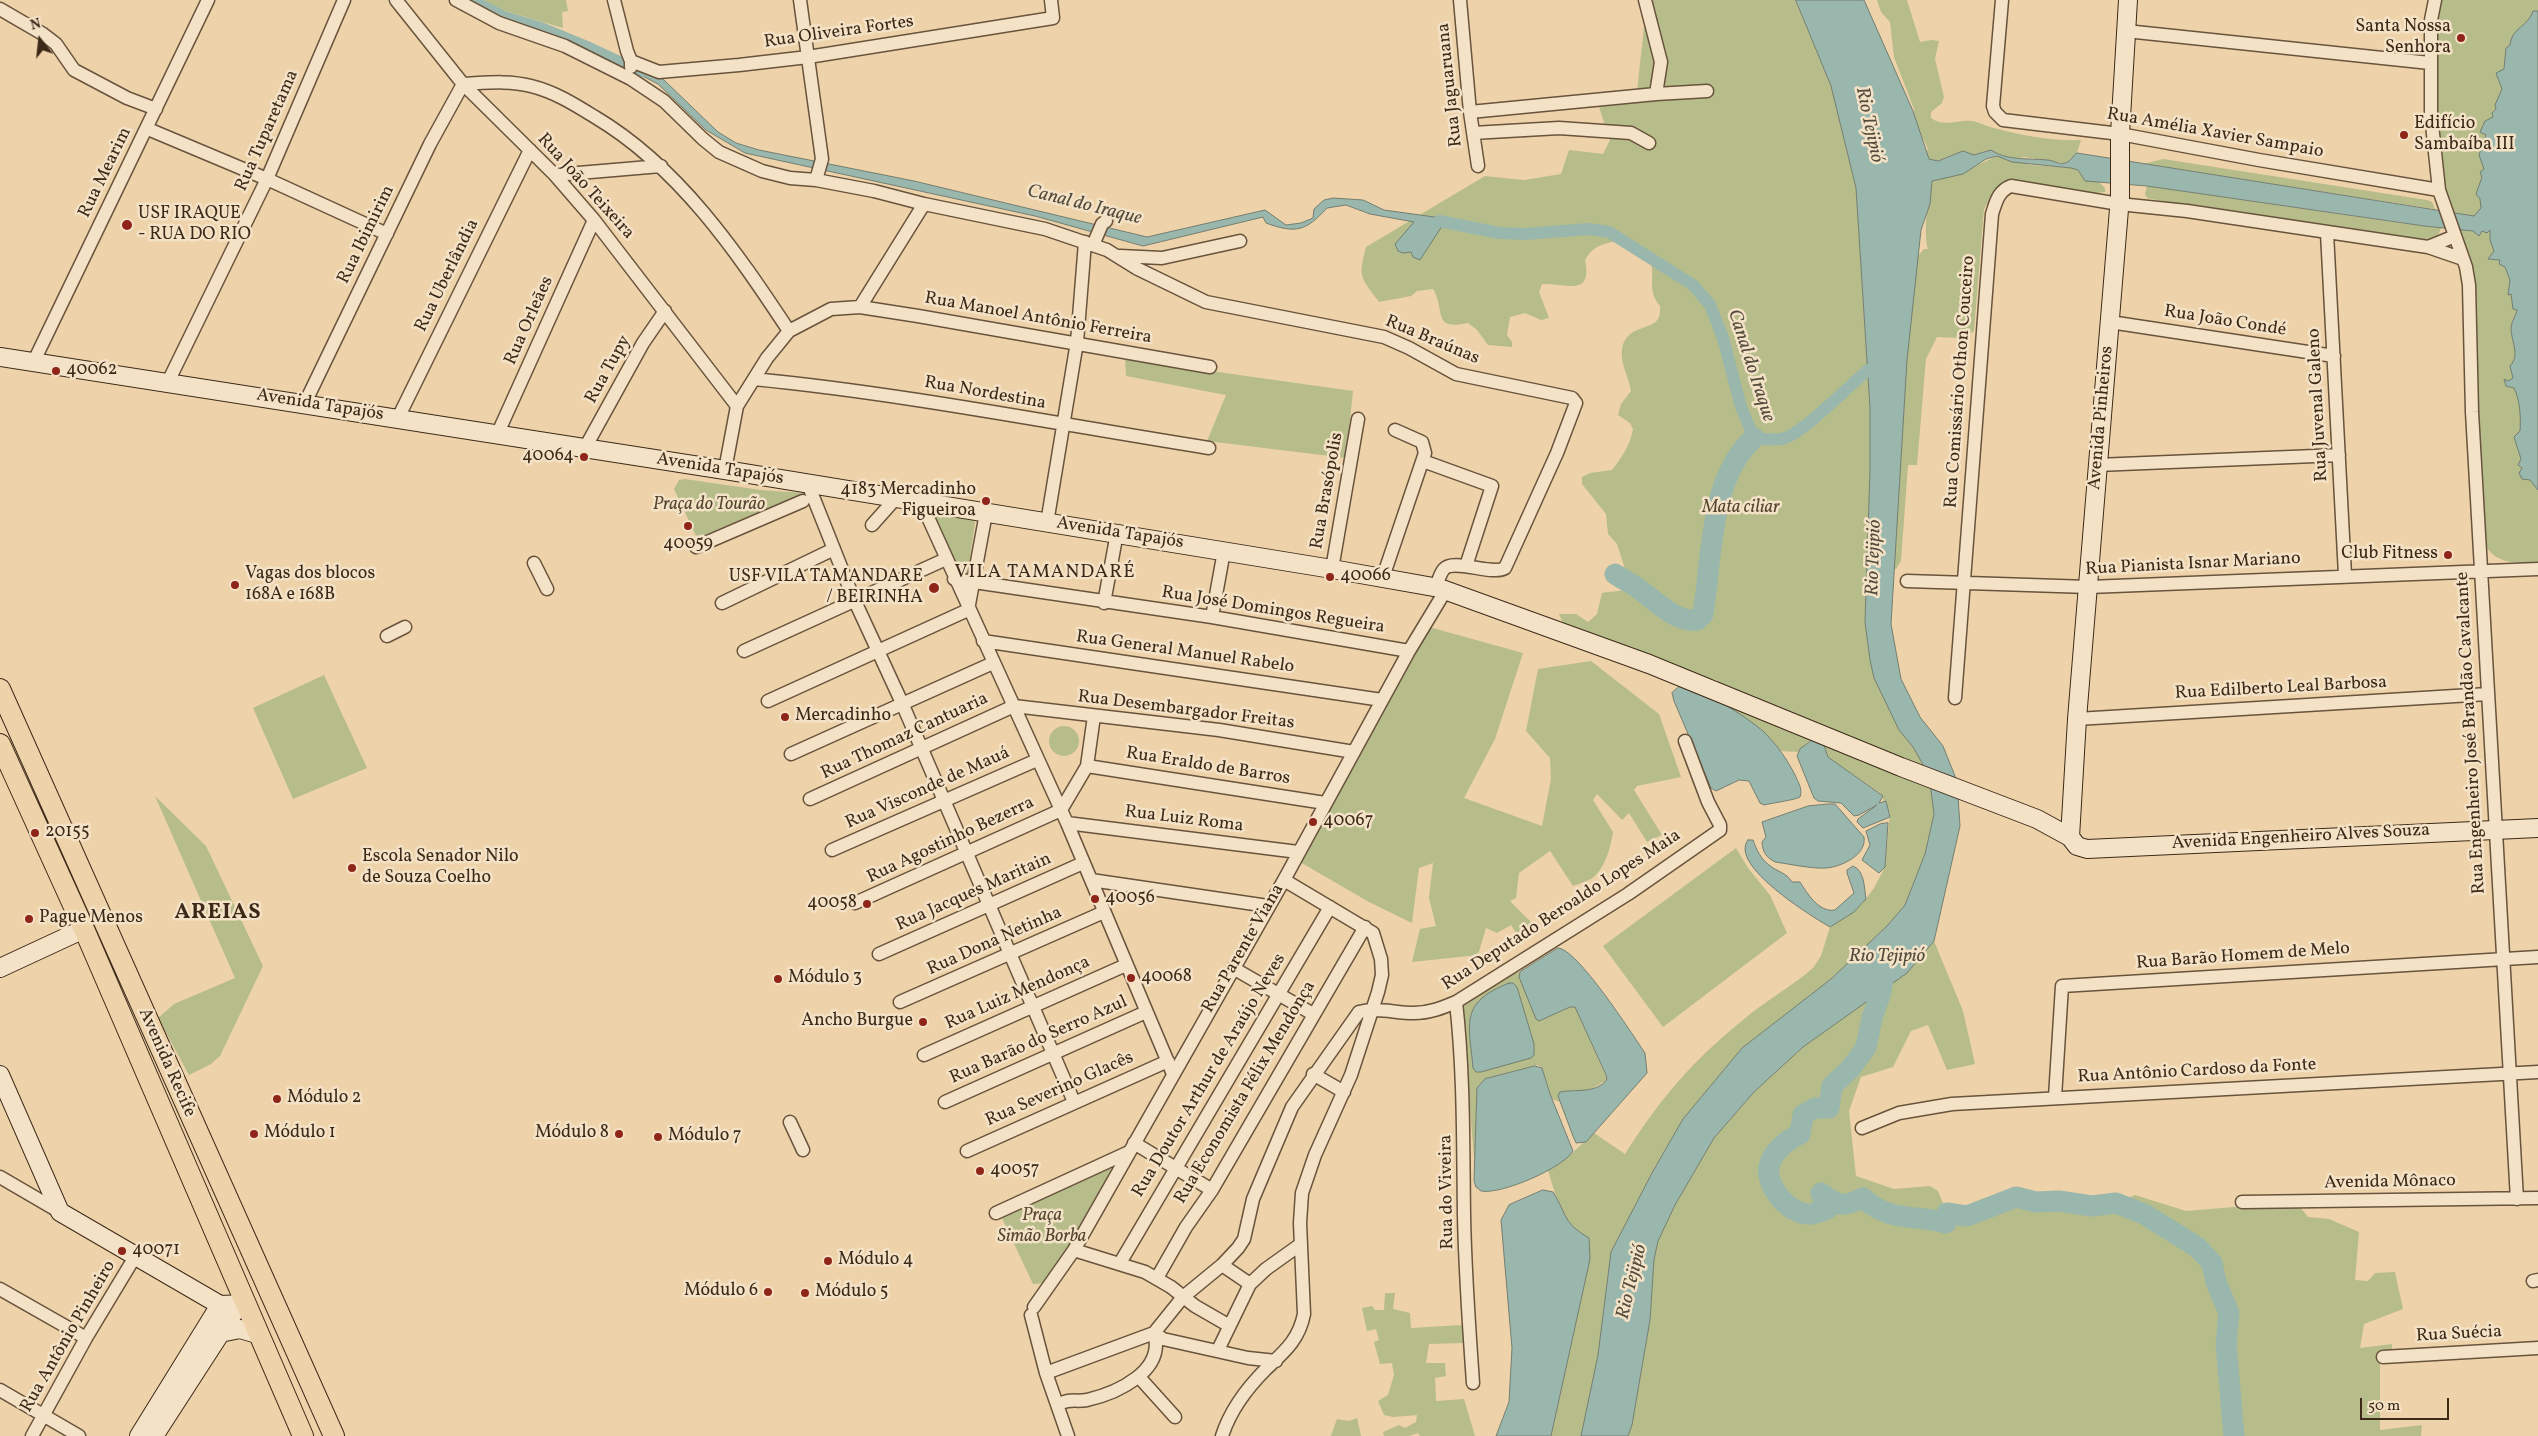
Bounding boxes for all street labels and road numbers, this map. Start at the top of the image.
street label: Rua Oliveira Fortes [763,12,915,54]
street label: Rua Jaguaruana [1434,22,1468,148]
street label: Rua Tuparetama [232,67,304,195]
street label: Rua Amélia Xavier Sampaio [2105,104,2325,164]
street label: Rua Mearim [75,124,137,222]
street label: Rua João Teixeira [532,129,638,245]
street label: Rua Ibimirim [334,182,400,288]
street label: Rua Uberlândia [411,216,485,336]
street label: Rua Comissário Othon Couceiro [1941,255,1981,509]
street label: Rua Orleães [501,273,559,369]
street label: Rua Manoel Antônio Ferreira [923,288,1153,350]
street label: Rua João Condé [2162,302,2288,342]
street label: Rua Braúnas [1382,311,1482,371]
street label: Rua Juvenal Galeno [2304,328,2334,482]
street label: Rua Tupy [581,332,637,408]
street label: Avenida Pinheiros [2085,345,2119,491]
street label: Rua Nordestina [922,373,1048,415]
street label: Avenida Tapajós [255,385,385,427]
street label: Rua Brasópolis [1307,431,1349,551]
street label: Avenida Tapajós [655,449,785,491]
street label: Avenida Tapajós [1055,513,1185,555]
street label: Rua Pianista Isnar Mariano [2085,549,2301,581]
street label: Rua Engenheiro José Brandão Cavalcante [2453,571,2491,895]
street label: Rua José Domingos Regueira [1160,583,1386,639]
street label: Rua General Manuel Rabelo [1074,627,1296,679]
street label: Rua Edilberto Leal Barbosa [2174,673,2388,705]
street label: Rua Desembargador Freitas [1076,687,1296,735]
street label: Rua Thomaz Cantuaria [818,689,992,785]
street label: Rua Visconde de Mauá [843,743,1013,835]
street label: Rua Eraldo de Barros [1124,743,1292,791]
street label: Rua Agostinho Bezerra [864,793,1038,889]
street label: Rua Luiz Roma [1123,802,1245,838]
street label: Avenida Engenheiro Alves Souza [2171,820,2431,856]
street label: Rua Deputado Beroaldo Lopes Maia [1439,826,1685,996]
street label: Rua Jacques Maritain [893,849,1055,937]
street label: Rua Parente Viana [1198,881,1290,1017]
street label: Rua Dona Netinha [924,903,1066,981]
street label: Rua Barão Homem de Melo [2135,939,2351,975]
street label: Rua Doutor Arthur de Araújo Neves [1129,950,1291,1202]
street label: Rua Luiz Mendonça [942,952,1094,1036]
street label: Rua Economista Félix Mendonça [1171,978,1321,1208]
street label: Rua Barão do Serro Azul [947,992,1131,1090]
street label: Avenida Recife [132,1005,200,1121]
street label: Rua Severino Glacês [983,1048,1137,1132]
street label: Rua Antônio Cardoso da Fonte [2077,1055,2317,1089]
street label: Rua do Viveira [1436,1134,1460,1250]
street label: Avenida Mônaco [2324,1171,2456,1195]
street label: Rua Antônio Pinheiro [17,1257,121,1417]
street label: Rua Suécia [2415,1322,2503,1348]

